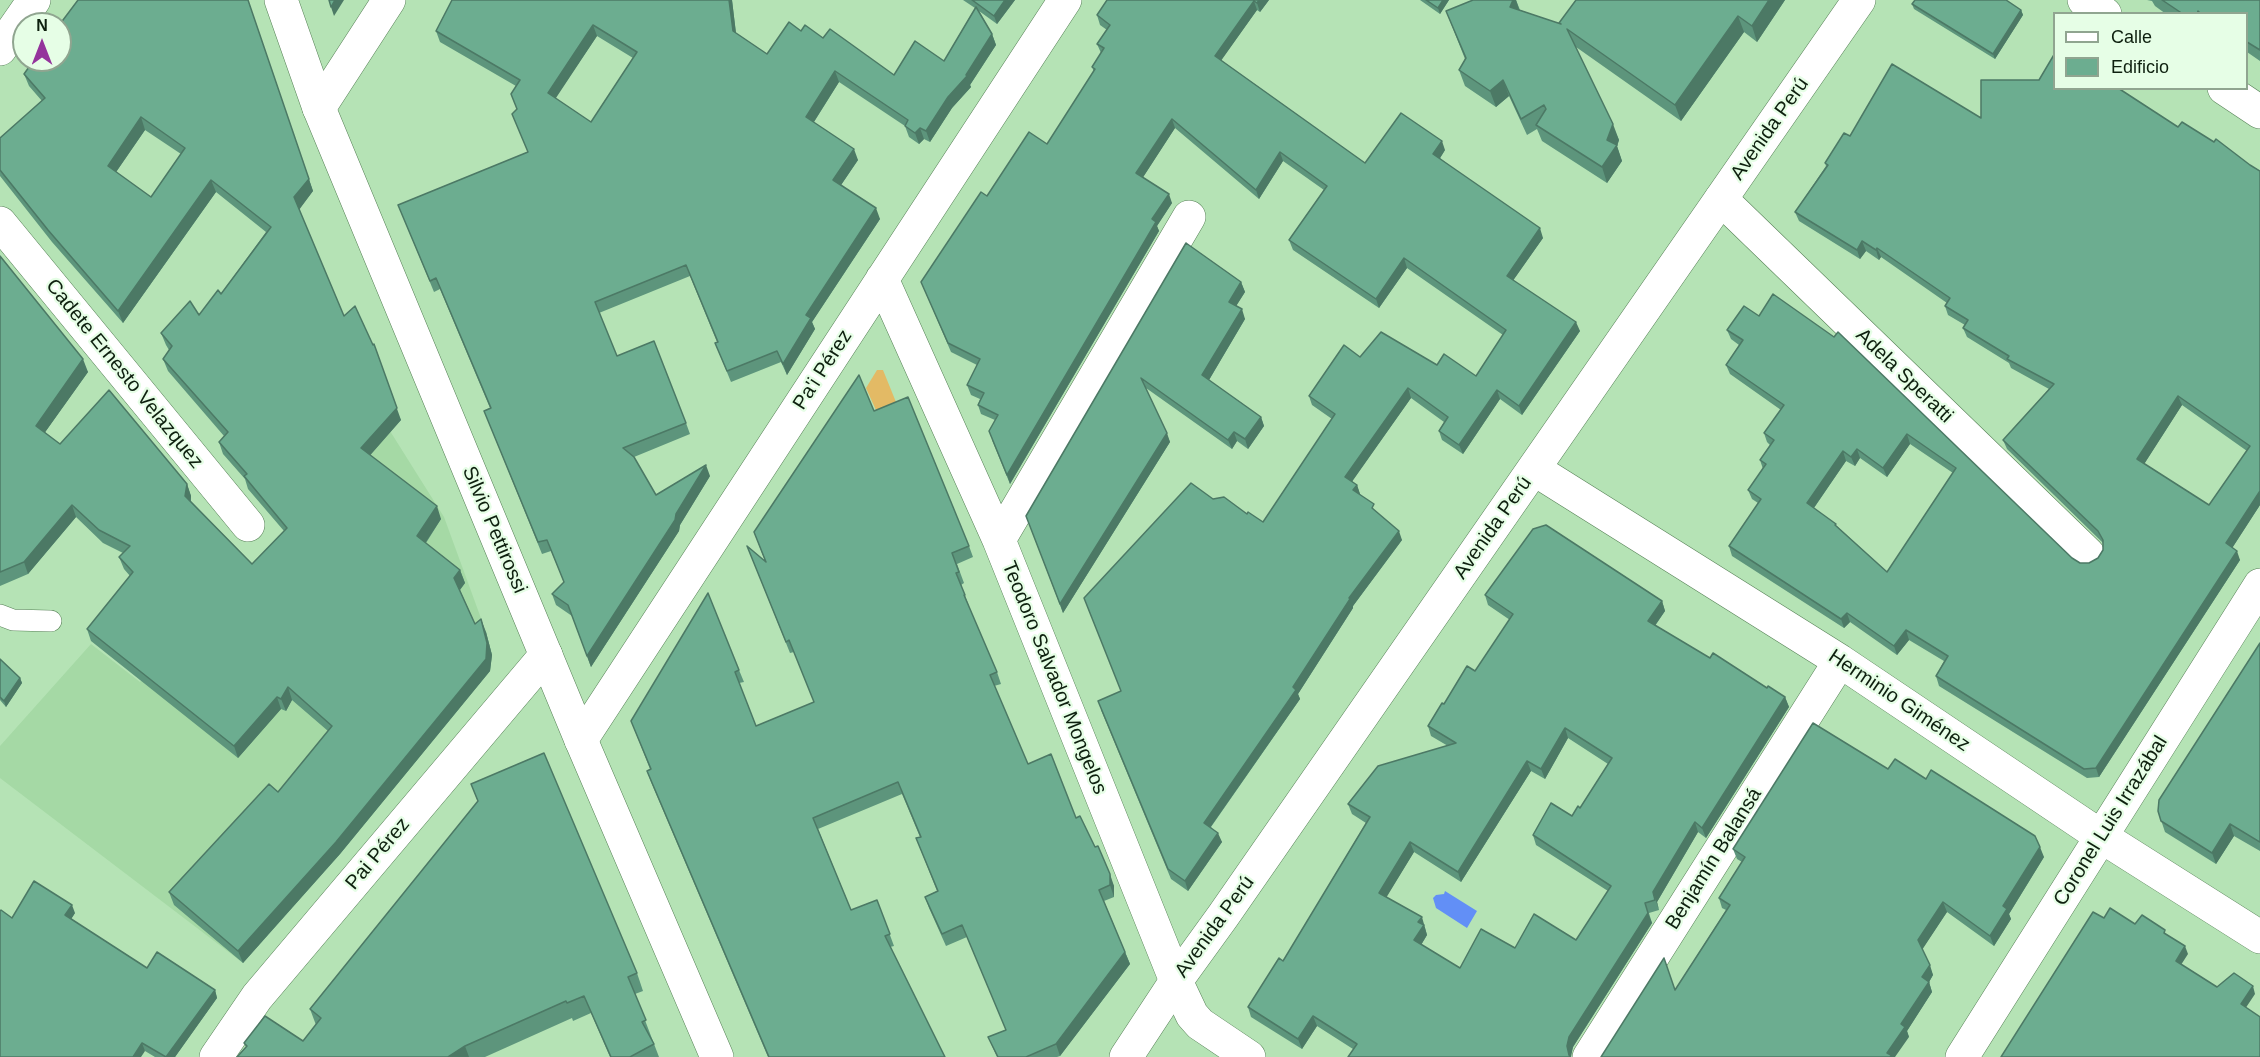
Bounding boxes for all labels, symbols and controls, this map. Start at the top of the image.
north arrow [12,12,72,72]
legend [2053,12,2248,90]
text: N [36,17,48,34]
text: Calle [2111,27,2152,47]
text: Edificio [2111,57,2169,77]
street label: Avenida Perú [1726,73,1814,185]
street label: Cadete Ernesto Velazquez [40,274,208,474]
street label: Adela Speratti [1850,324,1958,428]
street label: Pa'i Pérez [788,326,858,414]
street label: Silvio Pettirossi [456,463,532,597]
street label: Avenida Perú [1449,472,1537,584]
street label: Teodoro Salvador Mongelos [996,558,1112,798]
street label: Herminio Giménez [1824,645,1974,757]
street label: Coronel Luis Irrazábal [2049,732,2173,910]
street label: Benjamín Balansá [1661,784,1767,934]
street label: Pai Pérez [341,813,415,895]
street label: Avenida Perú [1170,872,1260,982]

